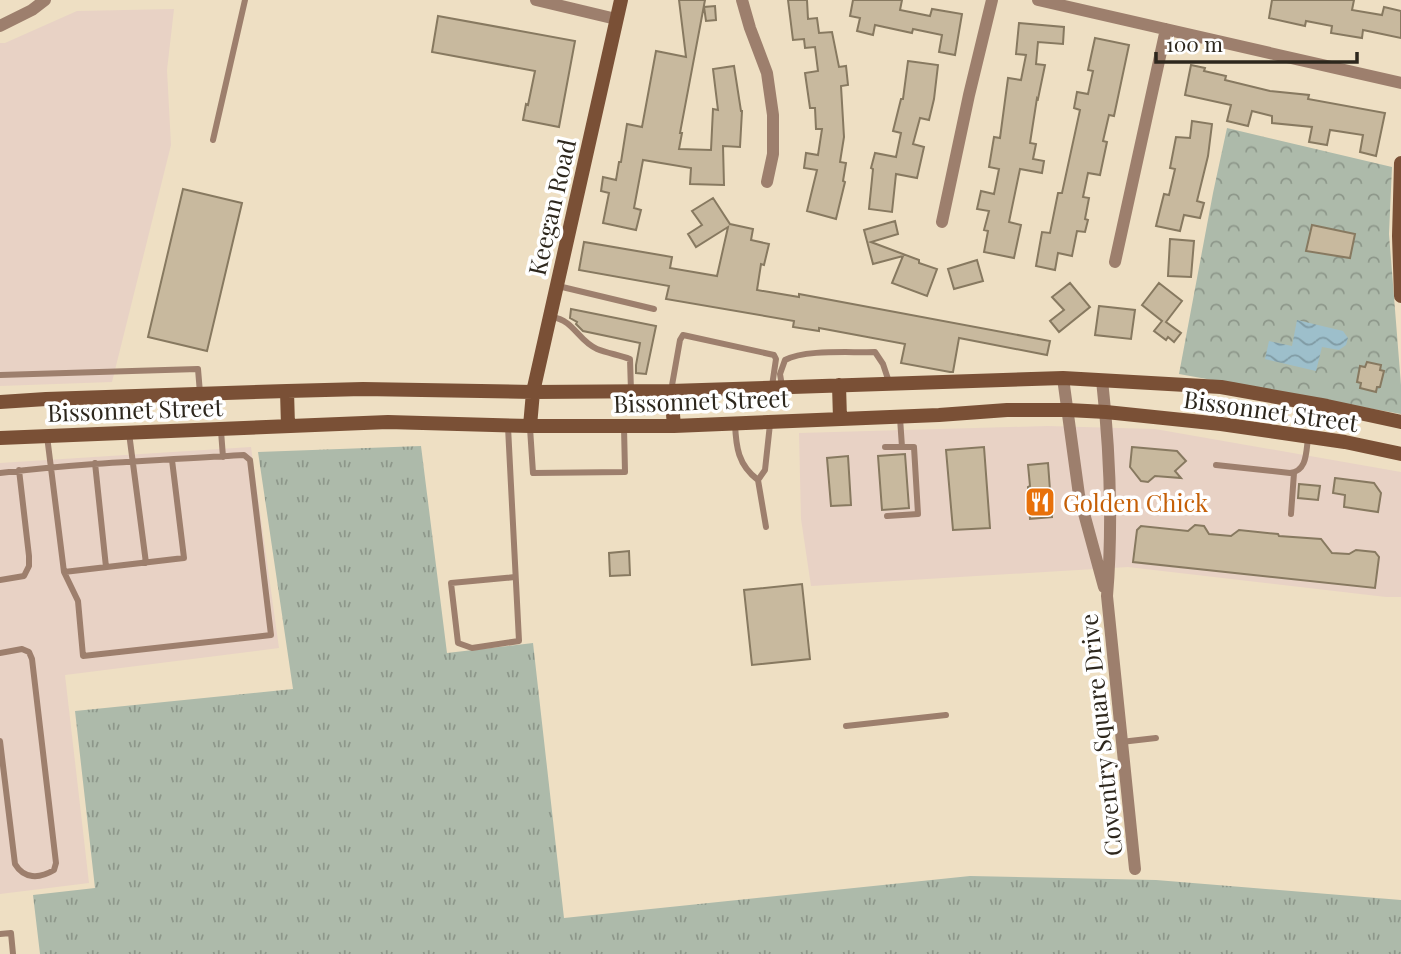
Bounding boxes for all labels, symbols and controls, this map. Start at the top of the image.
scale bar [1156,21,1357,65]
text: 100 m [1166,29,1223,57]
street label: Keegan Road [520,135,582,278]
street label: Bissonnet Street [613,381,790,419]
street label: Bissonnet Street [1182,382,1361,438]
street label: Bissonnet Street [47,390,224,428]
restaurant icon: Golden Chick [1023,485,1057,519]
place label: Golden Chick [1063,486,1209,518]
street label: Coventry Square Drive [1071,612,1129,858]

